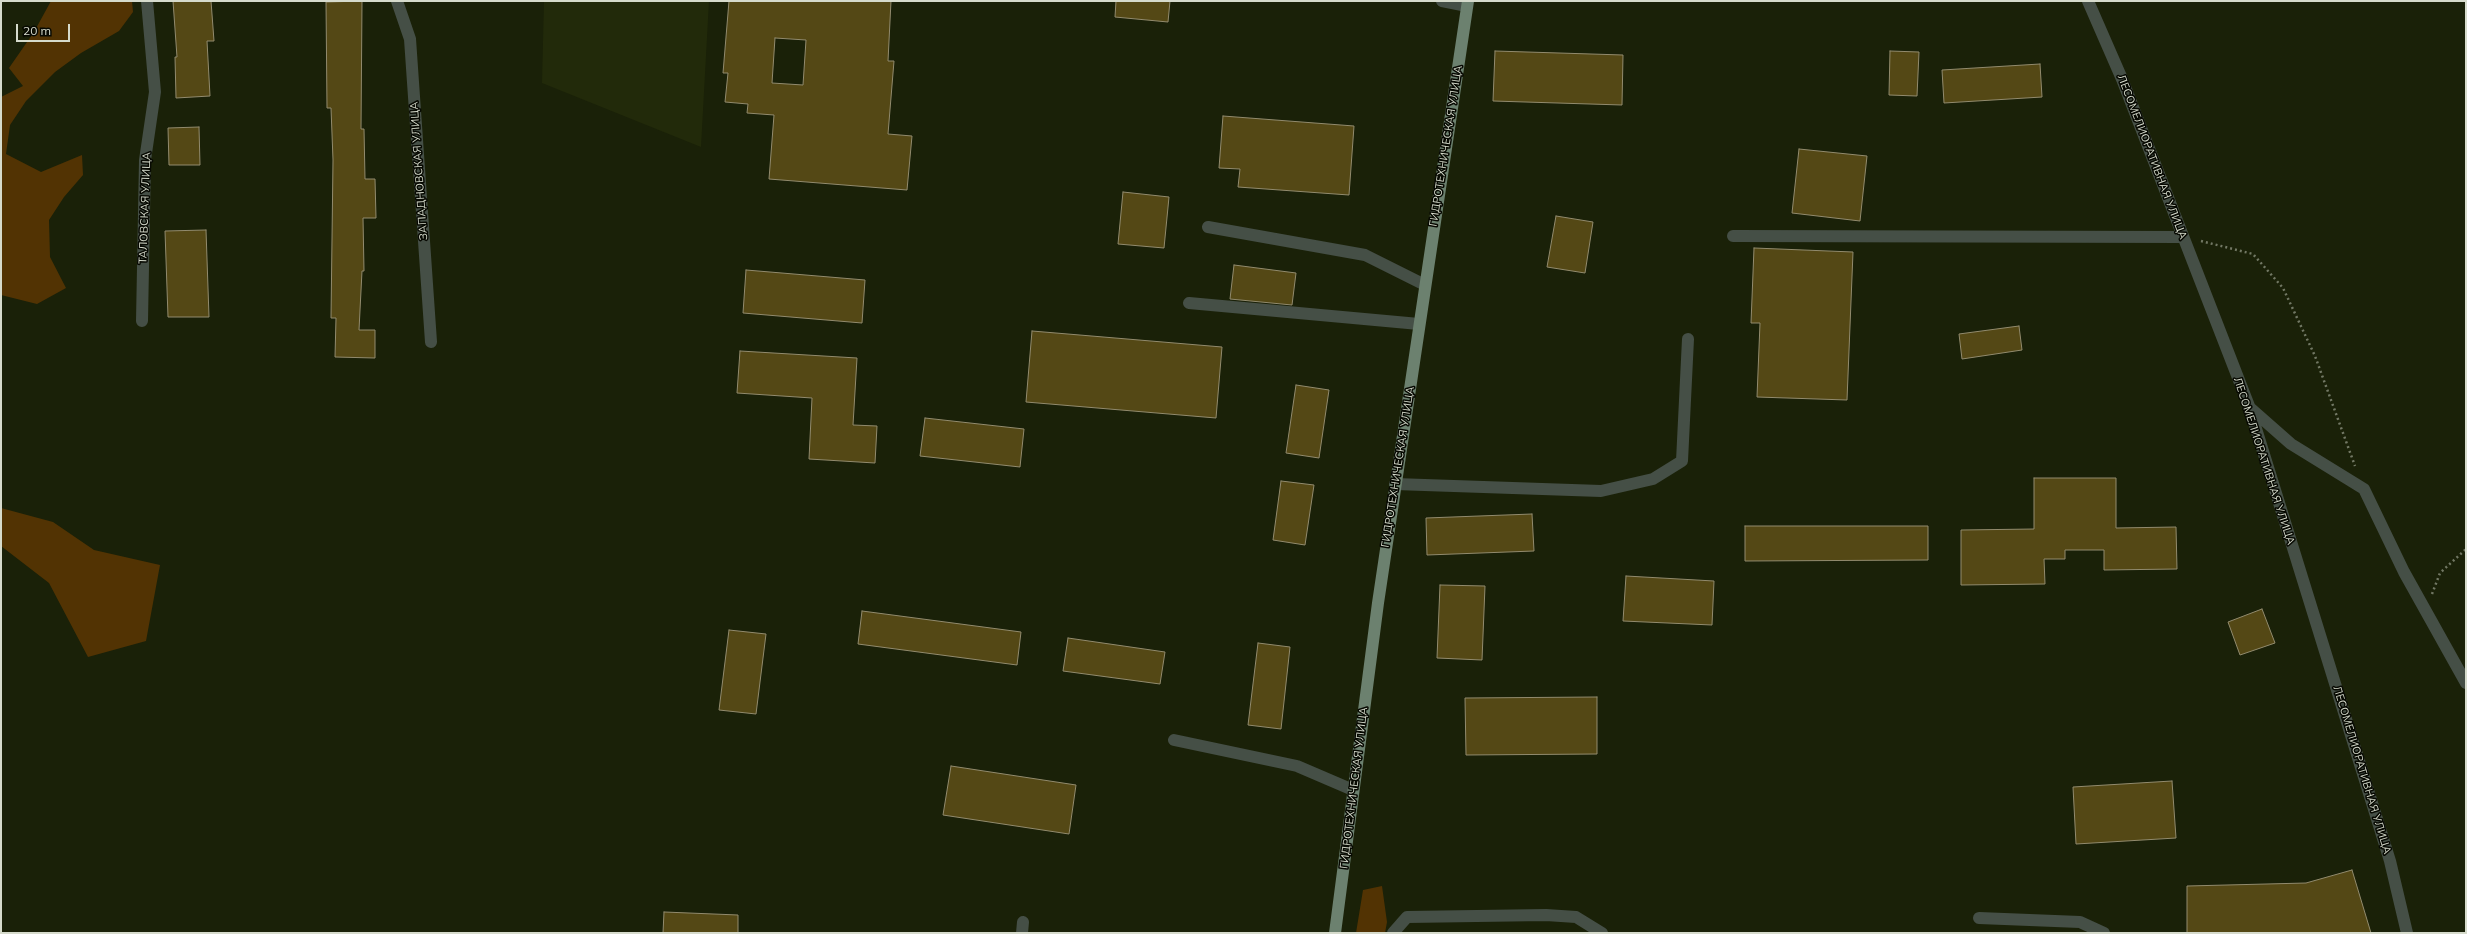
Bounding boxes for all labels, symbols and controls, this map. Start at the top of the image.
scale bar [18,16,72,42]
text: 20 m [23,23,51,38]
street label: ГИДРОТЕХНИЧЕСКАЯ УЛИЦА [1427,64,1465,228]
street label: ЛЕСОМЕЛИОРАТИВНАЯ УЛИЦА [2114,73,2190,241]
street label: ЗАПАДНОВСКАЯ УЛИЦА [408,101,430,241]
street label: ТАЛОВСКАЯ УЛИЦА [136,152,154,264]
street label: ЛЕСОМЕЛИОРАТИВНАЯ УЛИЦА [2231,376,2297,546]
street label: ГИДРОТЕХНИЧЕСКАЯ УЛИЦА [1379,385,1417,549]
street label: ЛЕСОМЕЛИОРАТИВНАЯ УЛИЦА [2330,684,2394,856]
street label: ГИДРОТЕХНИЧЕСКАЯ УЛИЦА [1338,706,1370,870]

